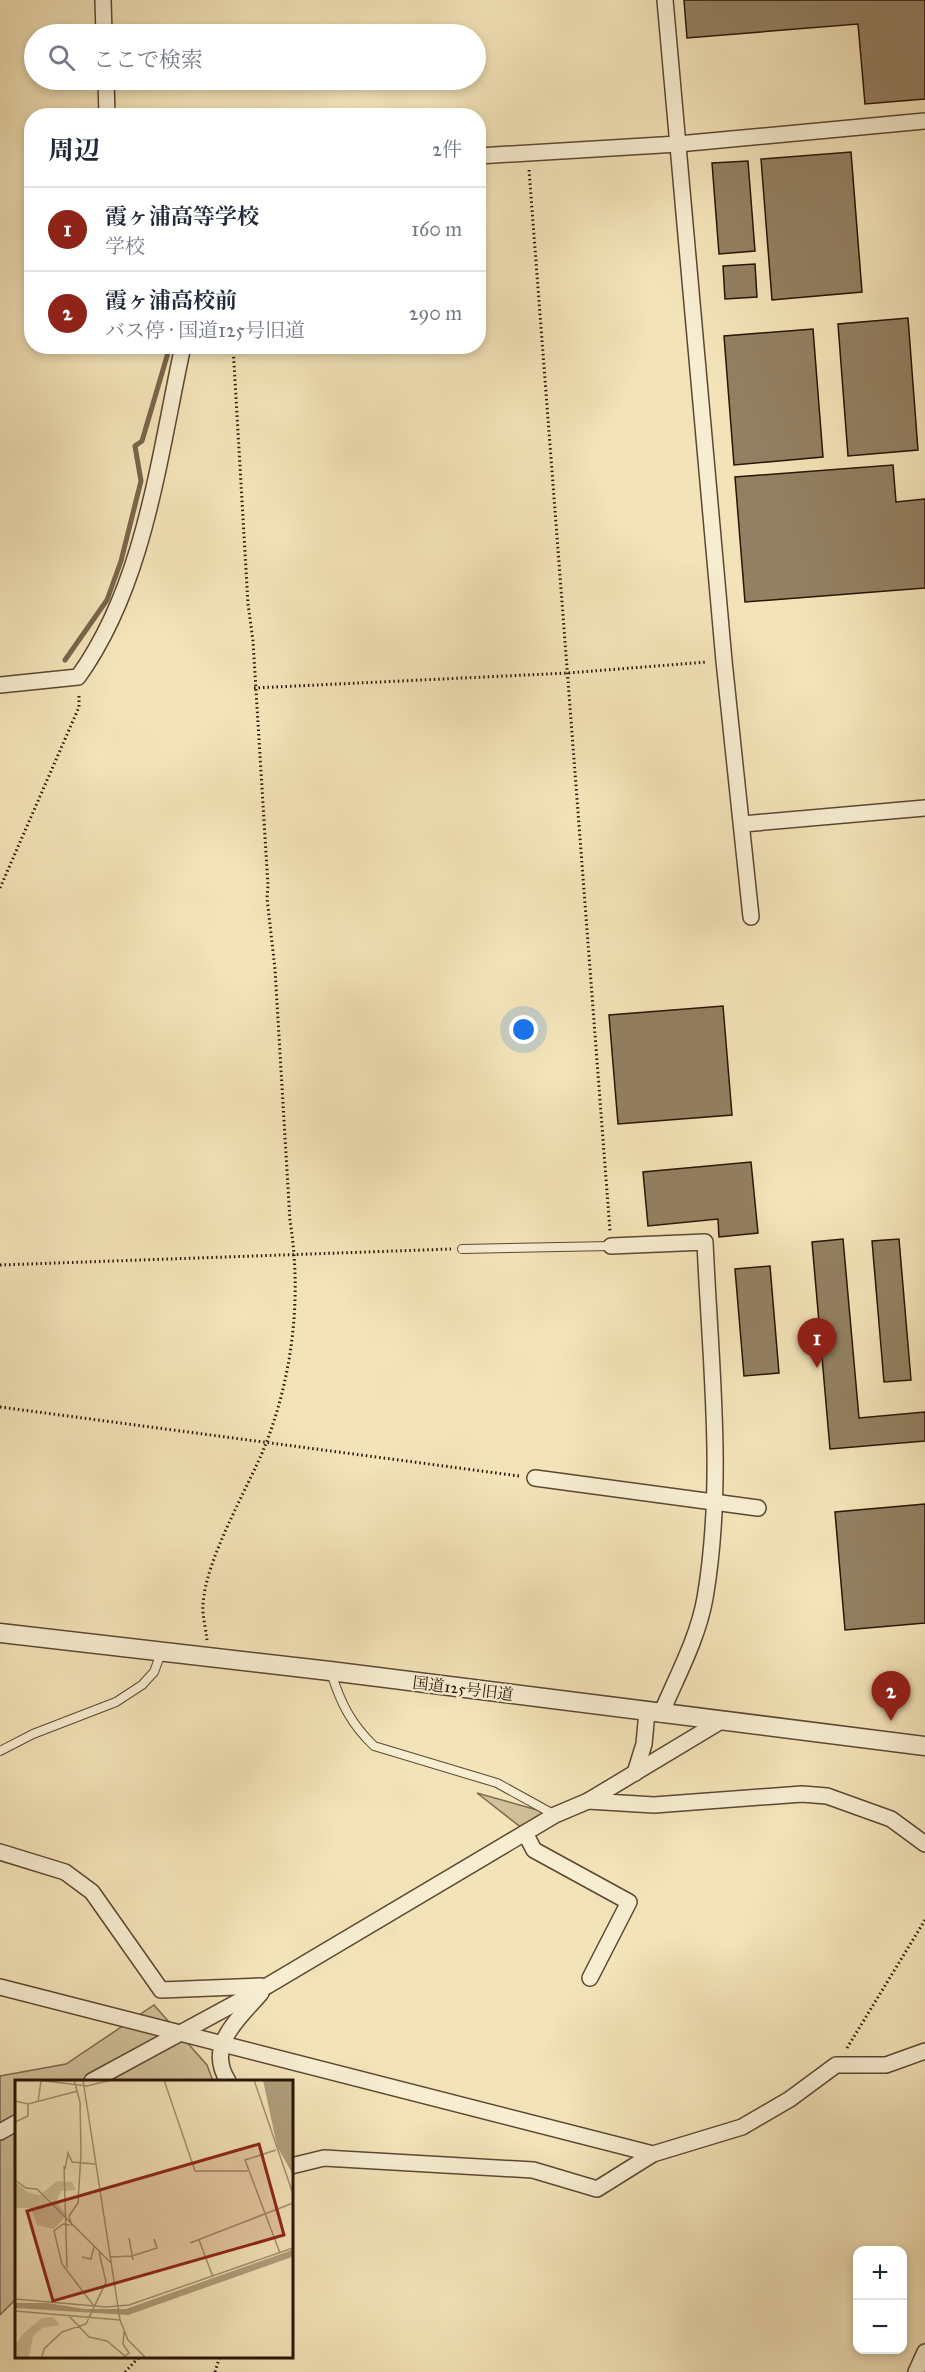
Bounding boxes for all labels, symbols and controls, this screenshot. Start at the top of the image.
search box [24,24,486,90]
icon: search [45,41,78,74]
text: ここで検索 [93,46,203,73]
text: 周辺 [48,134,100,166]
text: 2件 [432,137,462,161]
text: 霞ヶ浦高等学校 [105,203,259,230]
text: 1 [64,217,71,241]
text: 160 m [411,217,462,241]
text: 学校 [105,234,145,258]
text: 霞ヶ浦高校前 [105,287,237,314]
text: 2 [63,301,72,325]
text: 290 m [409,301,462,325]
text: バス停 · 国道125号旧道 [105,318,305,342]
your location [509,1015,538,1044]
pin: 1 [798,1318,836,1368]
pin: 2 [872,1672,910,1721]
street label: 国道125号旧道 [411,1673,514,1704]
inset map [15,2080,292,2357]
map controls [853,2246,907,2354]
button: + [853,2246,907,2300]
button: − [853,2300,907,2354]

